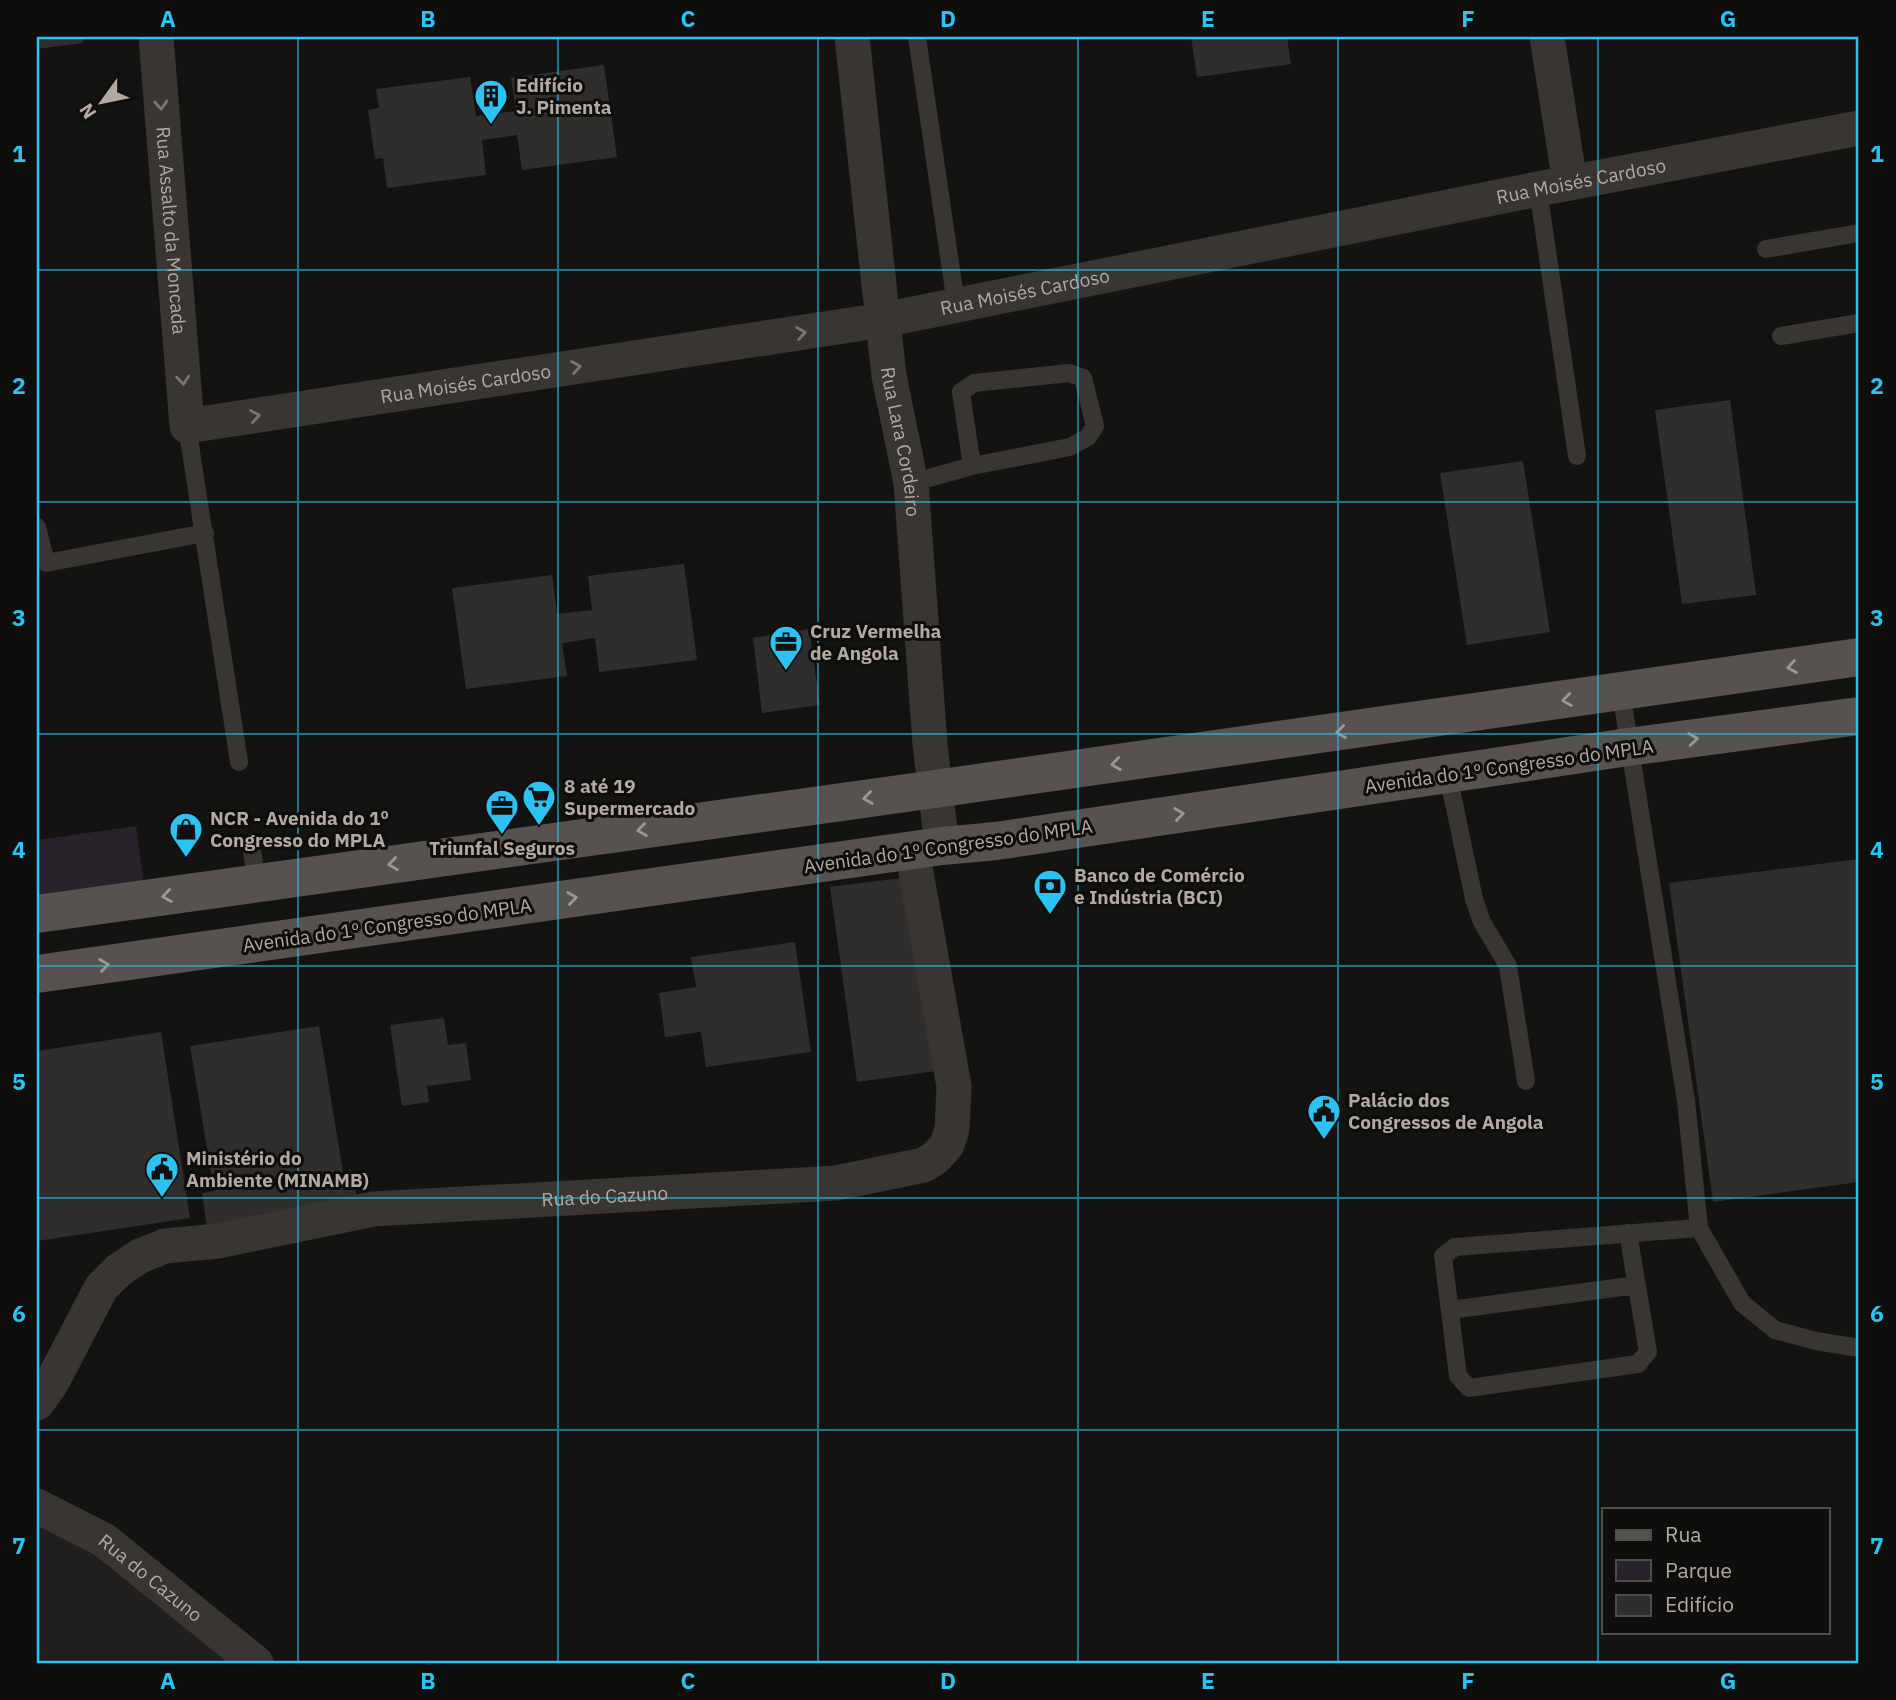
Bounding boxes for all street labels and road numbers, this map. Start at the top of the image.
street label: Rua Assalto da Moncada [151,125,192,335]
street label: Rua Moisés Cardoso [1494,153,1668,209]
street label: Rua Moisés Cardoso [938,263,1112,320]
street label: Rua Moisés Cardoso [379,359,553,408]
street label: Rua Lara Cordeiro [876,366,925,517]
street label: Avenida do 1º Congresso do MPLA [1363,734,1655,798]
street label: Avenida do 1º Congresso do MPLA [802,814,1094,878]
street label: Avenida do 1º Congresso do MPLA [241,893,533,957]
street label: Rua do Cazuno [541,1180,669,1212]
street label: Rua do Cazuno [94,1528,207,1627]

